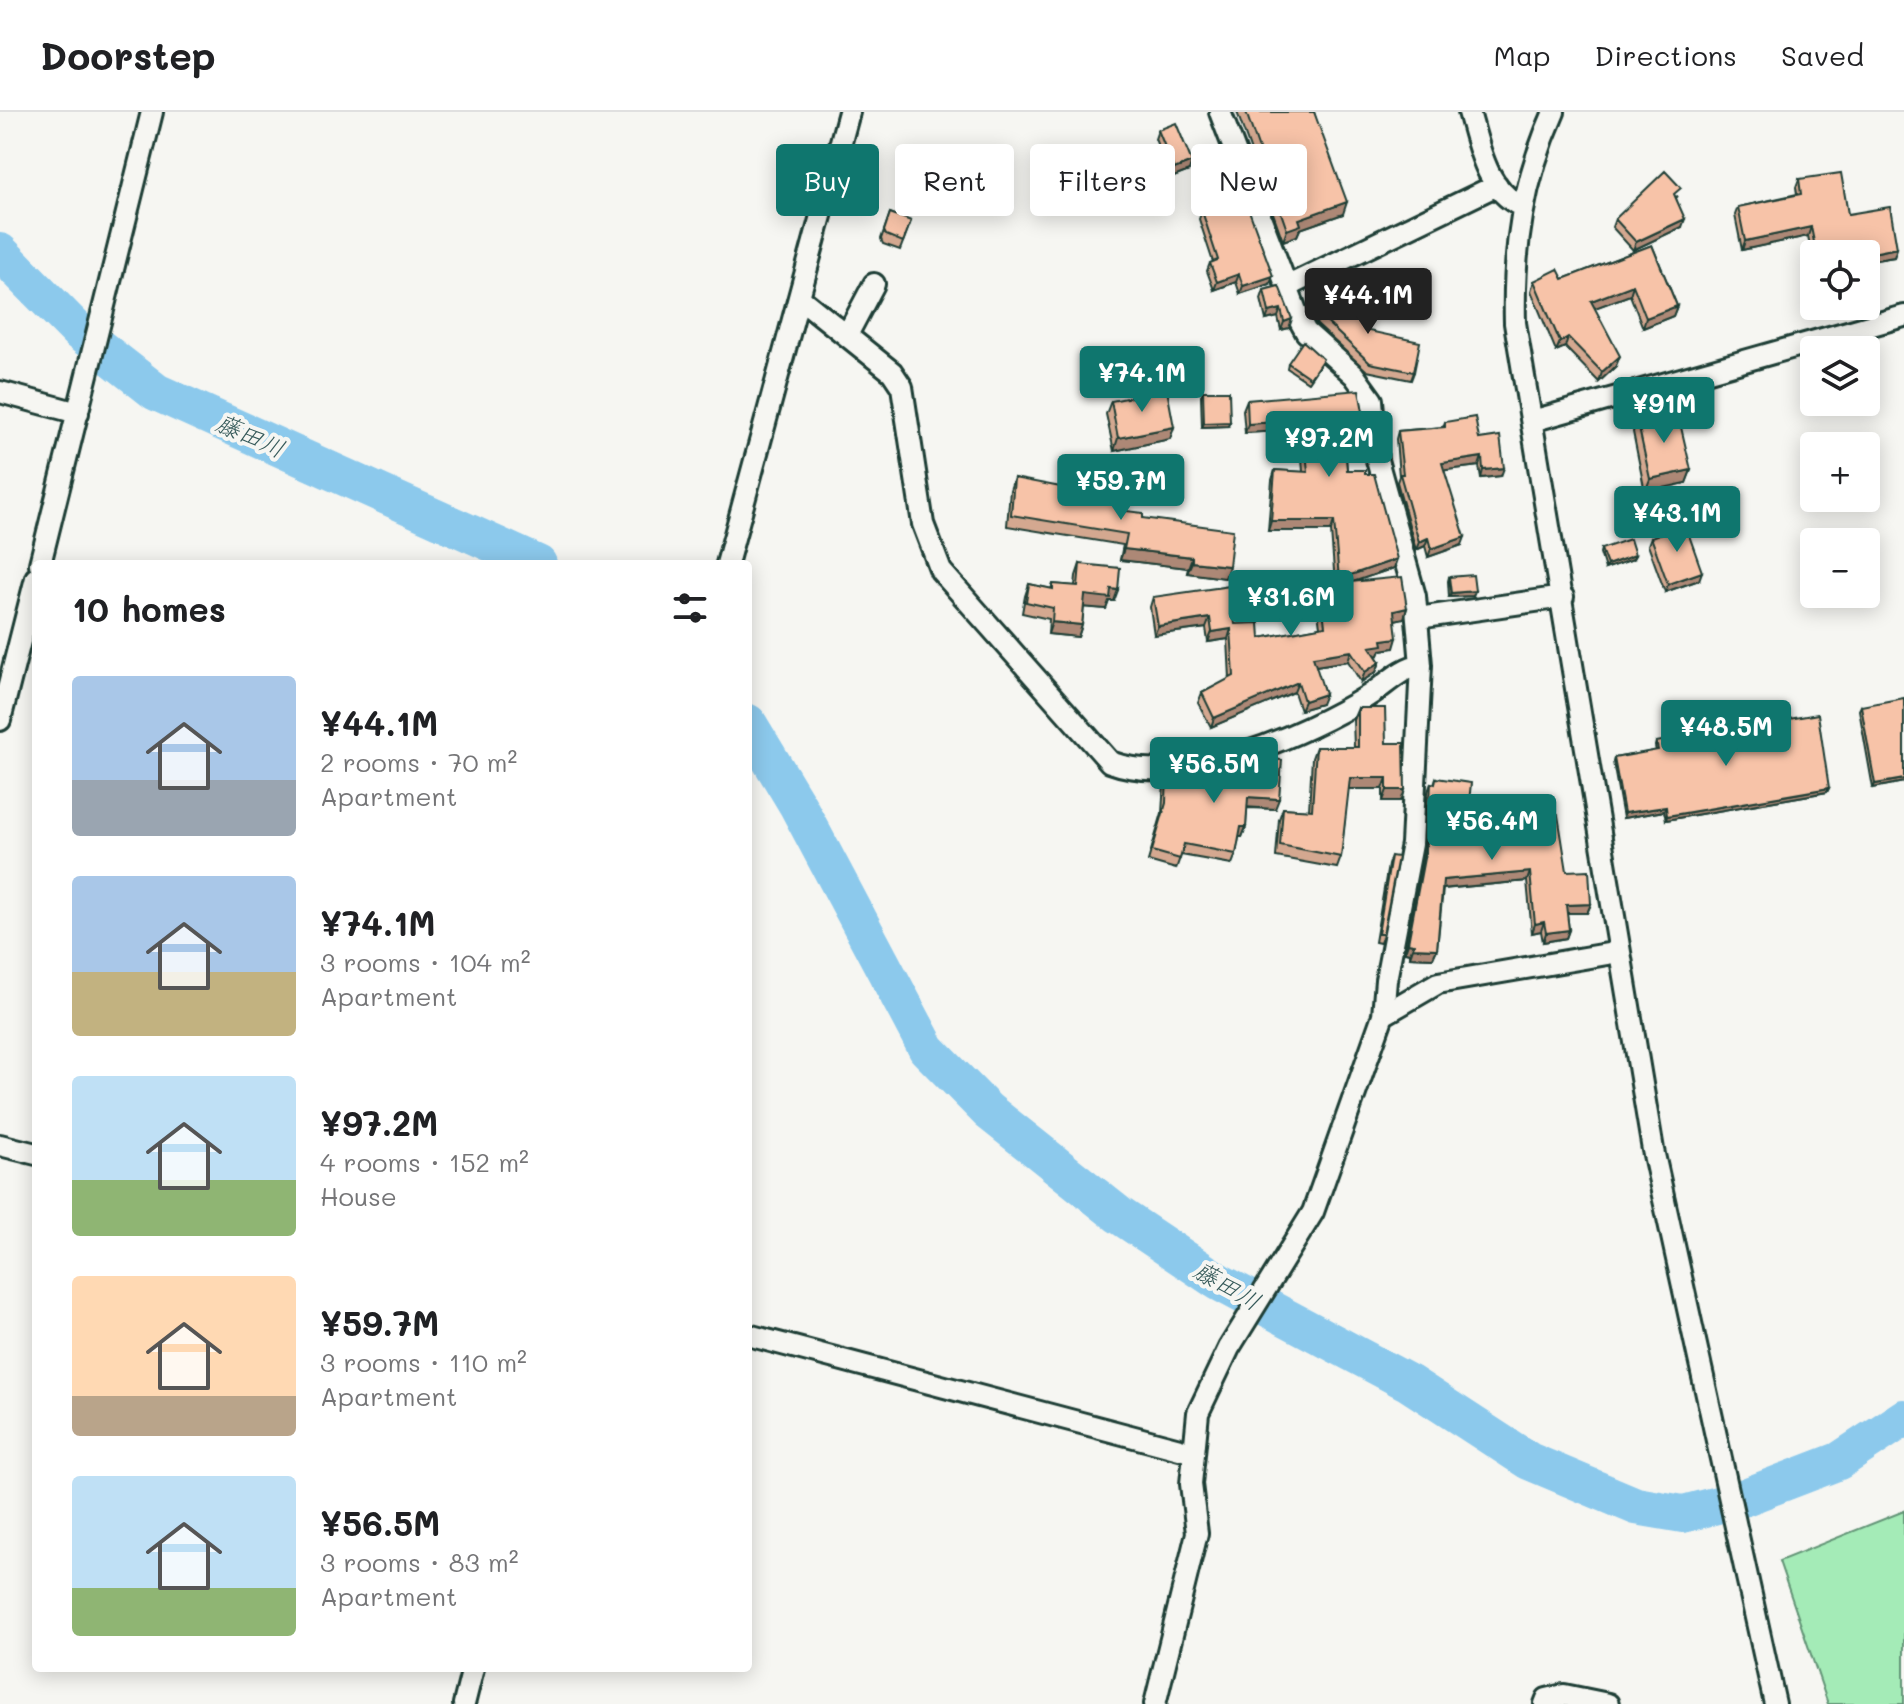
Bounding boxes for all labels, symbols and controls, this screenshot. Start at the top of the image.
text: Doorstep [40,30,216,80]
text: Map [1494,37,1551,73]
text: Directions [1595,37,1737,73]
text: Saved [1781,37,1864,73]
chip: Buy [776,144,879,216]
chip: Rent [895,144,1014,216]
chip: Filters [1030,144,1175,216]
chip: New [1191,144,1307,216]
map controls [1800,240,1880,608]
button: locate [1800,240,1880,320]
pin: ¥44.1M [1303,268,1433,336]
text: ¥44.1M [1323,277,1413,311]
button: layers [1800,336,1880,416]
pin: ¥74.1M [1077,346,1207,414]
text: ¥74.1M [1098,355,1186,389]
pin: ¥91M [1617,377,1711,445]
text: ¥91M [1631,386,1697,420]
water label: 藤田川 [212,406,290,464]
pin: ¥97.2M [1264,411,1394,479]
text: ¥97.2M [1284,420,1374,454]
button: + [1800,432,1880,512]
pin: ¥59.7M [1056,454,1186,522]
text: ¥59.7M [1075,463,1167,497]
pin: ¥43.1M [1612,486,1742,554]
text: ¥43.1M [1632,495,1722,529]
button: − [1800,528,1880,608]
pin: ¥31.6M [1226,570,1356,638]
text: ¥31.6M [1247,579,1335,613]
text: 10 homes [72,586,226,631]
icon: filters [668,586,712,630]
text: ¥44.1M [320,700,438,745]
pin: ¥48.5M [1661,700,1791,768]
icon: home [136,708,232,804]
text: ¥48.5M [1679,709,1773,743]
pin: ¥56.5M [1149,737,1279,805]
text: 2 rooms · 70 m² [320,745,517,779]
text: ¥56.5M [1168,746,1260,780]
text: Apartment [320,779,457,813]
pin: ¥56.4M [1427,794,1557,862]
text: ¥56.4M [1445,803,1539,837]
text: ¥74.1M [320,900,436,945]
icon: home [136,908,232,1004]
text: 3 rooms · 104 m² [320,945,531,979]
text: Apartment [320,979,457,1013]
text: ¥97.2M [320,1100,439,1145]
icon: home [136,1108,232,1204]
text: 4 rooms · 152 m² [320,1145,529,1179]
text: House [320,1179,397,1213]
water label: 藤田川 [1189,1254,1267,1316]
text: ¥59.7M [320,1300,439,1345]
icon: home [136,1308,232,1404]
text: 3 rooms · 110 m² [320,1345,527,1379]
text: Apartment [320,1379,457,1413]
text: ¥56.5M [320,1500,441,1545]
icon: home [136,1508,232,1604]
text: 3 rooms · 83 m² [320,1545,519,1579]
text: Apartment [320,1579,457,1613]

